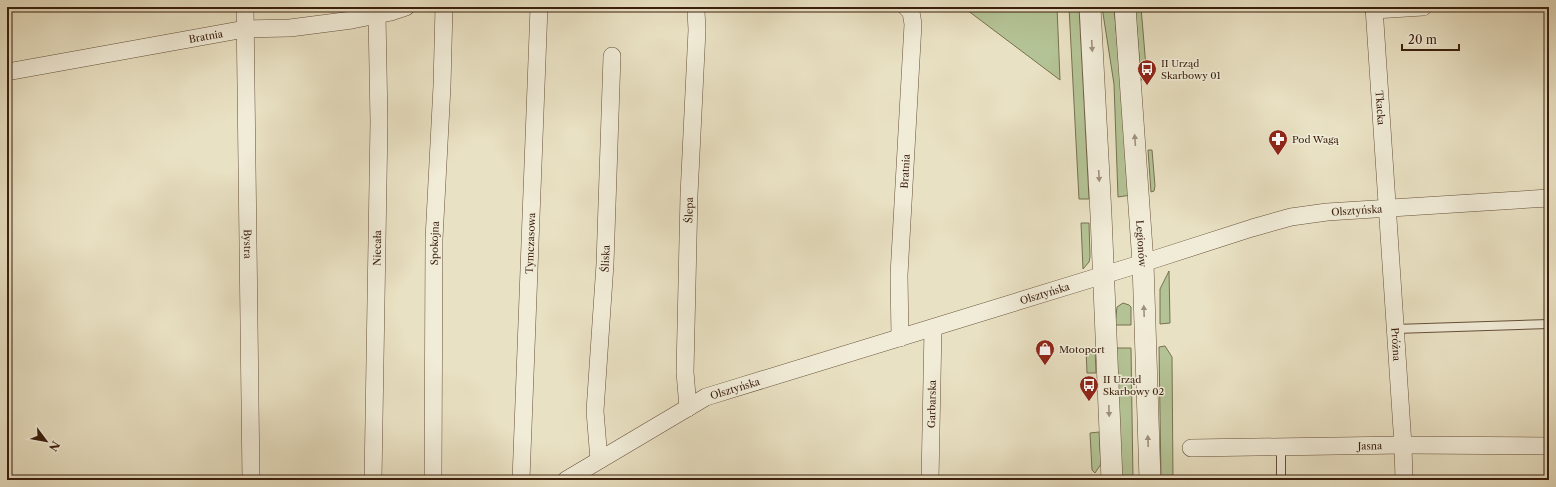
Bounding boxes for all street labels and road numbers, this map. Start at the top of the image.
street label: Bratnia [188,27,225,46]
street label: Tkacka [1373,90,1388,126]
street label: Bratnia [898,153,913,189]
street label: Ślepa [682,196,696,223]
street label: Olsztyńska [1331,202,1383,219]
street label: Tymczasowa [523,212,538,274]
street label: Spokojna [428,220,442,265]
street label: Legionów [1133,220,1149,268]
street label: Bystra [241,229,254,260]
street label: Niecała [371,229,384,266]
street label: Śliska [598,244,613,273]
street label: Olsztyńska [1018,280,1072,307]
street label: Próżna [1388,327,1403,362]
street label: Olsztyńska [709,375,762,402]
street label: Garbarska [925,379,939,428]
street label: Jasna [1356,439,1383,453]

